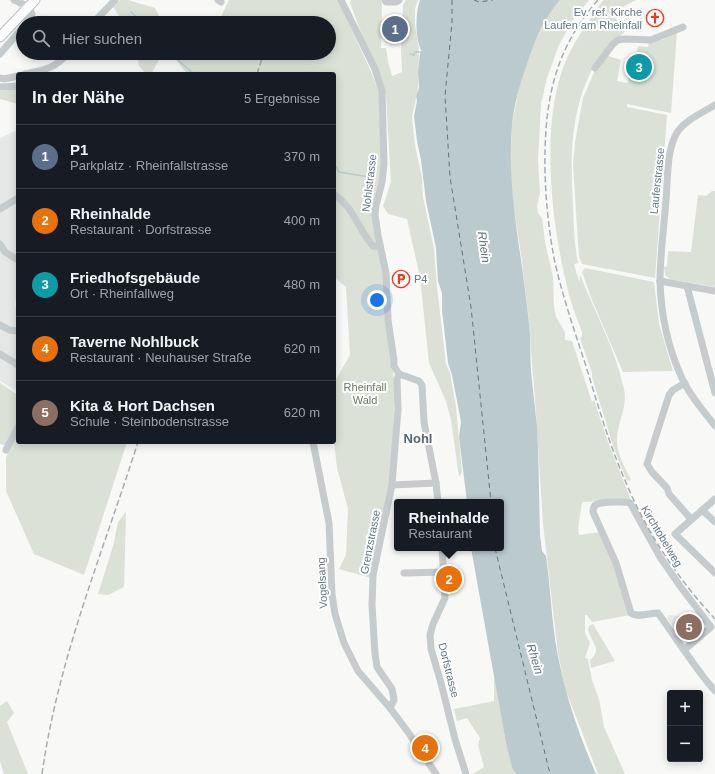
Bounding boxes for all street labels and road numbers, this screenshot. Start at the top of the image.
street label: Lauferstrasse [648,147,666,215]
street label: Nohlstrasse [360,153,378,213]
street label: Kirchtobelweg [639,503,685,569]
street label: Grenzstrasse [358,509,382,575]
street label: Vogelsang [315,557,329,609]
street label: Dorfstrasse [436,641,462,699]

